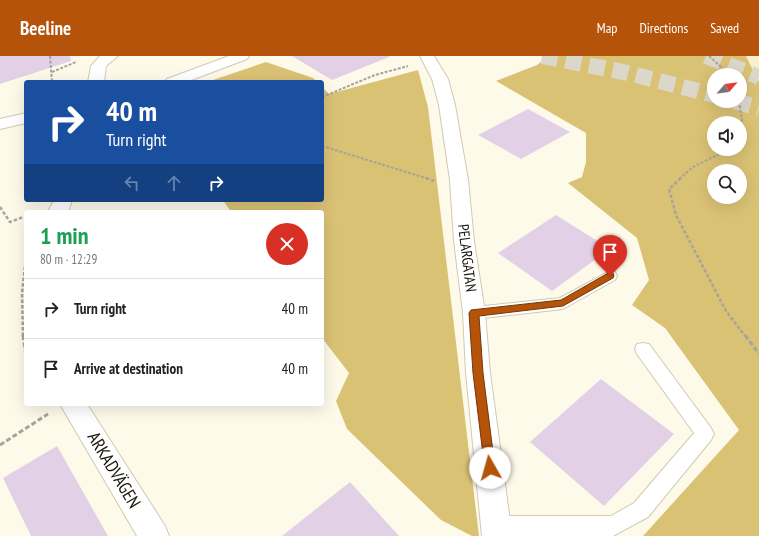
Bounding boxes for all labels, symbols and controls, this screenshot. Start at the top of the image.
text: Beeline [20,16,71,40]
text: Map [597,19,617,37]
text: Directions [639,19,688,37]
text: Saved [710,19,739,37]
north arrow [707,68,747,108]
map controls [707,68,747,204]
text: 40 m [106,92,157,129]
icon: right [40,96,92,148]
button: sound [707,116,747,156]
text: Turn right [106,128,166,151]
button: search [707,164,747,204]
icon: left [121,172,143,194]
icon: ahead [163,172,185,194]
icon: right [205,172,227,194]
text: 1 min [40,220,88,251]
button: close [266,223,308,265]
street label: PELARGATAN [454,223,481,293]
pin [593,235,627,276]
icon: arrive [599,241,621,263]
text: 80 m · 12:29 [40,251,97,268]
icon: right [40,298,62,320]
text: Turn right [74,299,126,318]
text: 40 m [282,299,308,318]
icon: arrive [40,358,62,380]
text: Arrive at destination [74,359,183,378]
text: 40 m [282,359,308,378]
street label: ARKADVÄGEN [83,427,146,512]
position arrow [469,447,511,489]

